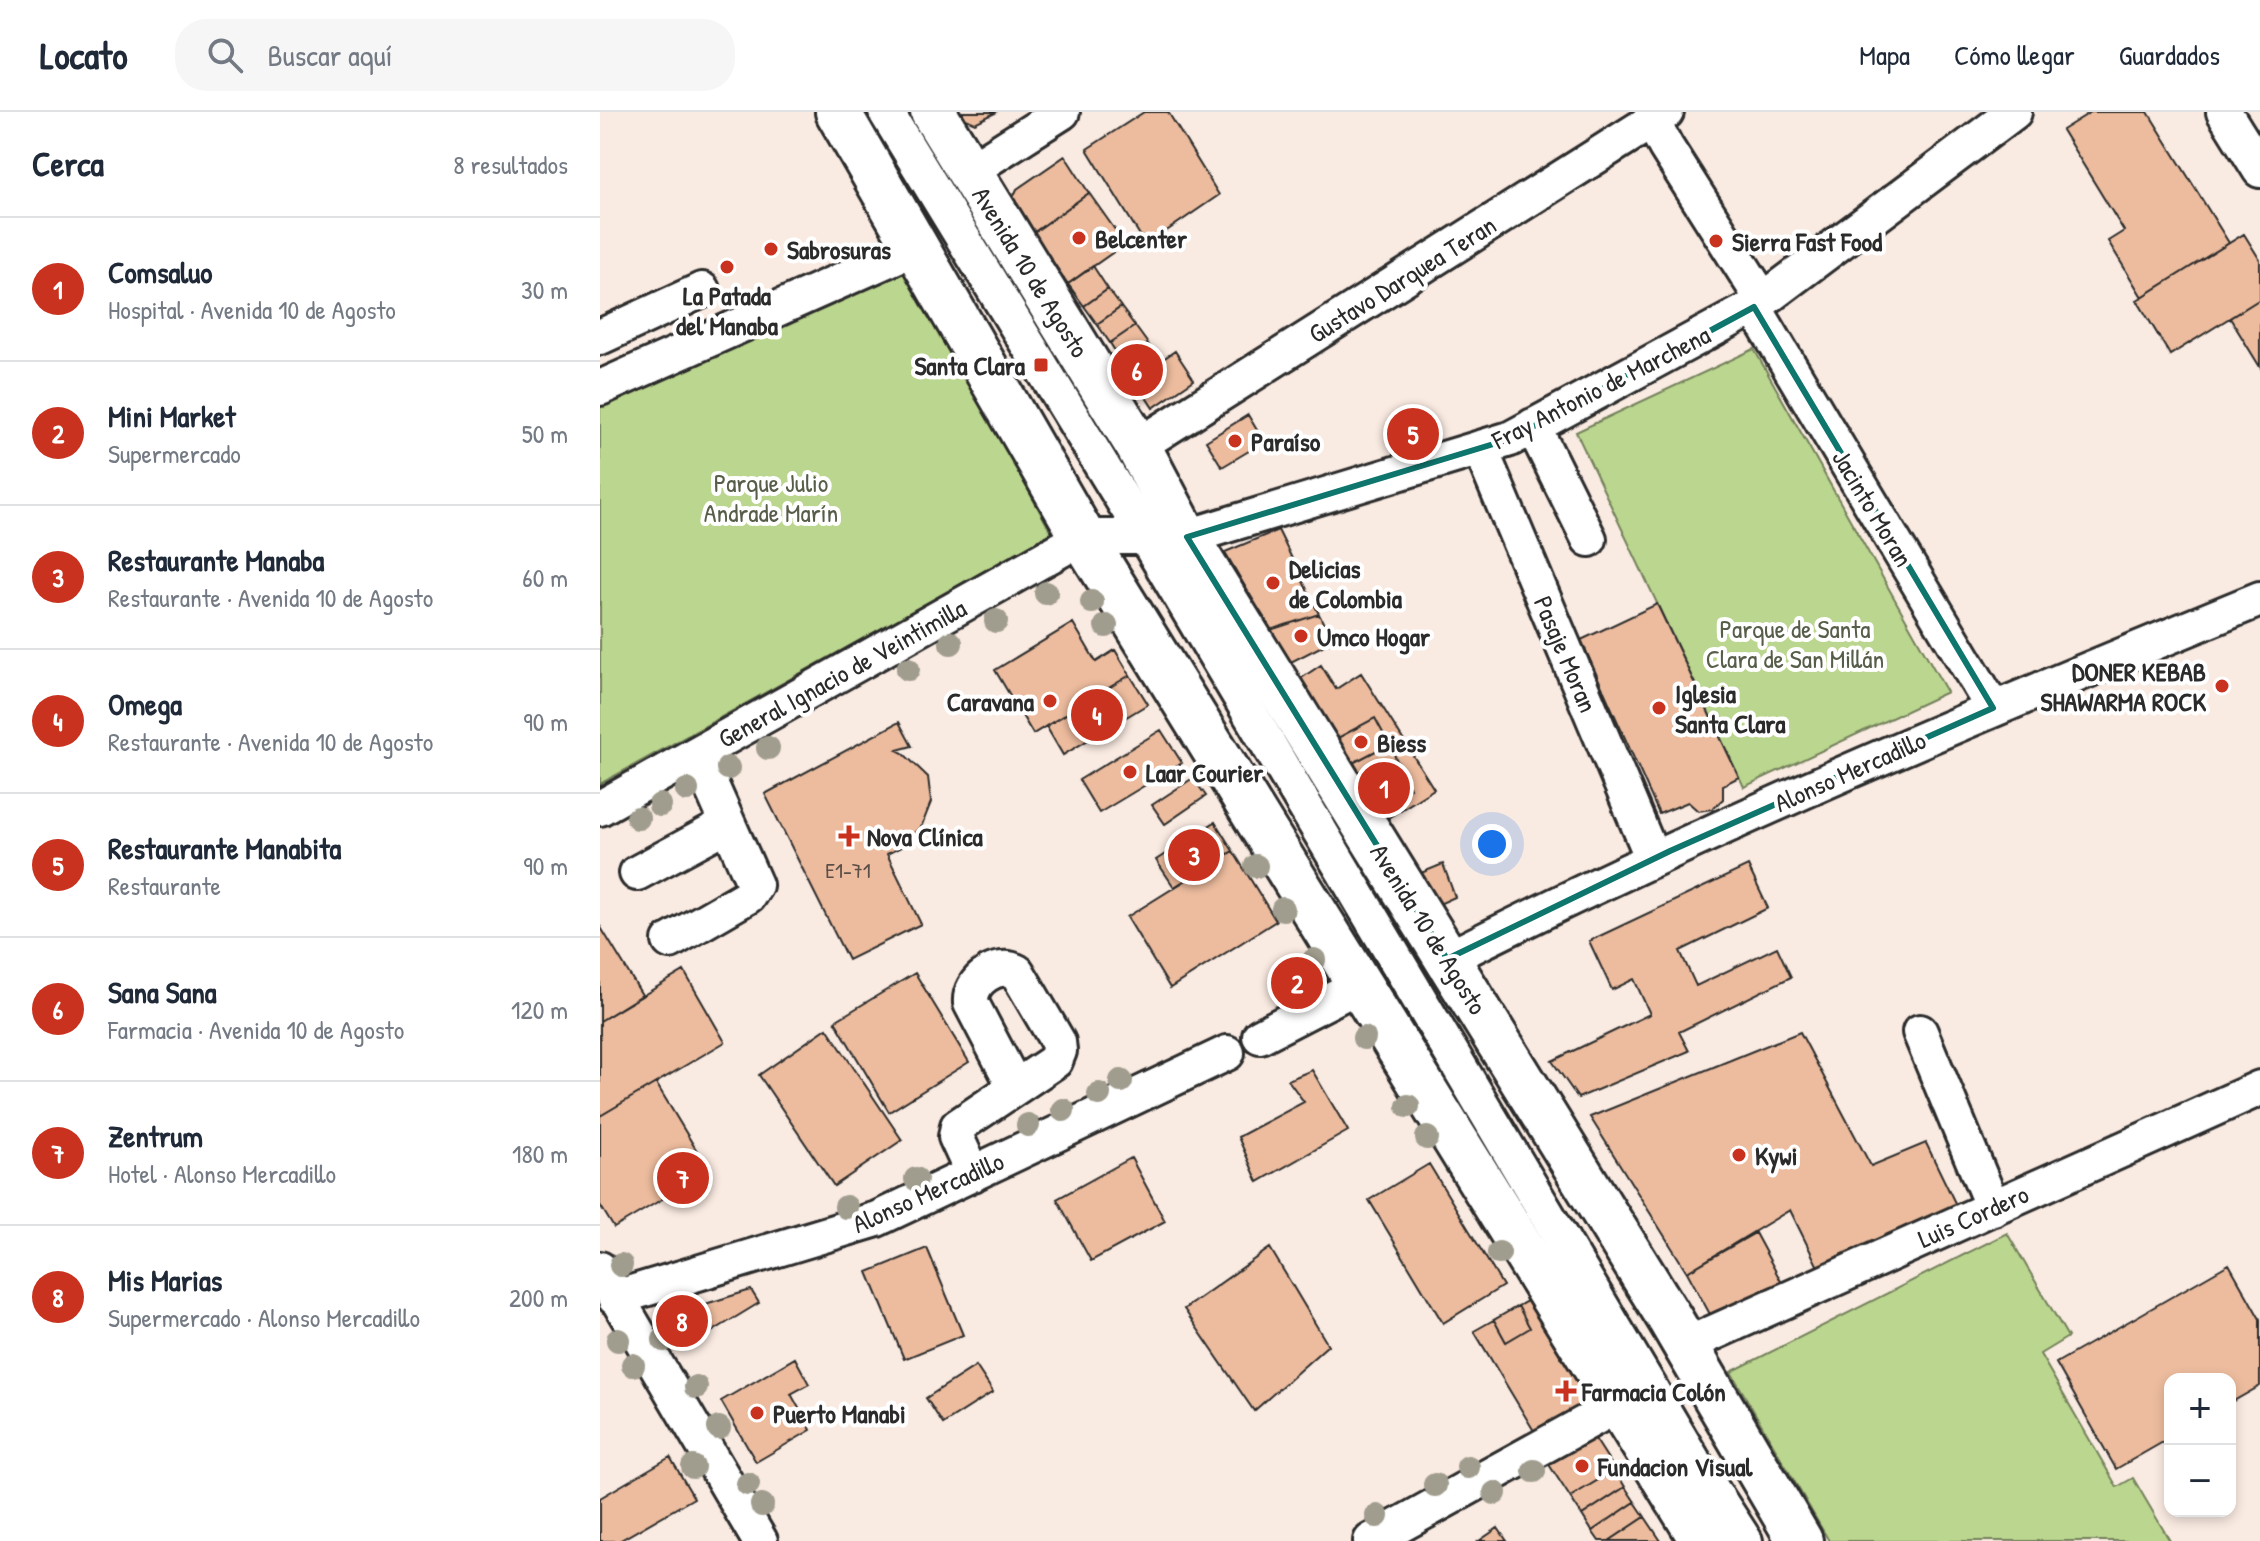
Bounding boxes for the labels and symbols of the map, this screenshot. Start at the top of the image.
street label: Avenida 10 de Agosto [964,180,1098,364]
street label: Gustavo Darquea Teran [1302,207,1502,351]
place label: Belcenter [1095,221,1188,256]
place label: Sierra Fast Food [1732,224,1883,259]
marker: Belcenter [1070,229,1088,247]
place label: Sabrosuras [787,232,891,267]
marker: Sierra Fast Food [1707,232,1725,250]
marker: Sabrosuras [762,240,780,258]
marker: La Patada del Manaba [718,258,736,276]
place label: La Patada del Manaba [676,278,779,343]
street label: Fray Antonio de Marchena [1485,317,1716,458]
pin: 6 [1111,340,1163,400]
place label: Santa Clara [914,348,1026,383]
marker: Santa Clara [1032,356,1050,374]
pin: 5 [1387,404,1439,464]
place label: Paraíso [1251,424,1321,459]
marker: Paraíso [1226,432,1244,450]
street label: Jacinto Moran [1824,443,1922,573]
park label: Parque Julio Andrade Marín [704,465,838,530]
place label: Delicias de Colombia [1289,551,1403,616]
marker: Delicias de Colombia [1264,574,1282,592]
street label: General Ignacio de Veintimilla [712,590,972,756]
street label: Pasaje Moran [1526,590,1606,718]
park label: Parque de Santa Clara de San Millán [1706,611,1884,676]
place label: Umco Hogar [1317,619,1431,655]
marker: Umco Hogar [1292,627,1310,645]
place label: DONER KEBAB SHAWARMA ROCK [2040,654,2206,719]
place label: Iglesia Santa Clara [1675,676,1786,741]
marker: DONER KEBAB SHAWARMA ROCK [2213,677,2231,695]
place label: Caravana [947,684,1035,719]
pin: 4 [1071,685,1123,745]
marker: Caravana [1041,692,1059,710]
marker: Iglesia Santa Clara [1650,699,1668,717]
street label: Alonso Mercadillo [1769,722,1931,820]
place label: Biess [1377,725,1426,760]
marker: Biess [1352,733,1370,751]
place label: Laar Courier [1146,755,1264,790]
pin: 1 [1358,758,1410,818]
marker: Laar Courier [1121,763,1139,781]
place label: Nova Clínica [867,819,984,854]
your location [1472,824,1512,864]
marker: Nova Clínica [838,825,860,847]
pin: 3 [1168,825,1220,885]
street label: Avenida 10 de Agosto [1362,837,1496,1021]
house number: E1-71 [825,855,871,885]
pin: 2 [1271,953,1323,1013]
place label: Kywi [1755,1138,1797,1174]
street label: Alonso Mercadillo [847,1143,1009,1241]
marker: Kywi [1730,1146,1748,1164]
pin: 7 [657,1148,709,1208]
street label: Luis Cordero [1912,1176,2034,1256]
pin: 8 [656,1291,708,1351]
place label: Farmacia Colón [1581,1374,1726,1409]
marker: Farmacia Colón [1557,1382,1575,1400]
place label: Puerto Manabi [773,1396,906,1431]
marker: Puerto Manabi [748,1404,766,1422]
place label: Fundacion Visual [1597,1449,1753,1484]
marker: Fundacion Visual [1573,1457,1591,1475]

